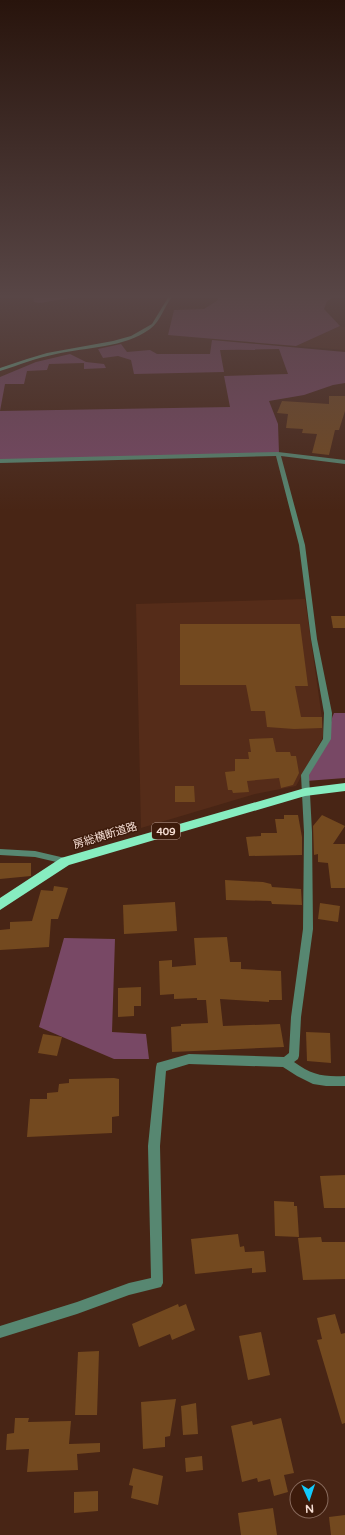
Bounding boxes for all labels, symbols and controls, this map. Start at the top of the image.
street label: 房総横断道路 [72,820,139,851]
road number: 409 [152,823,180,839]
north arrow [289,1479,329,1519]
text: N [305,1502,314,1515]

